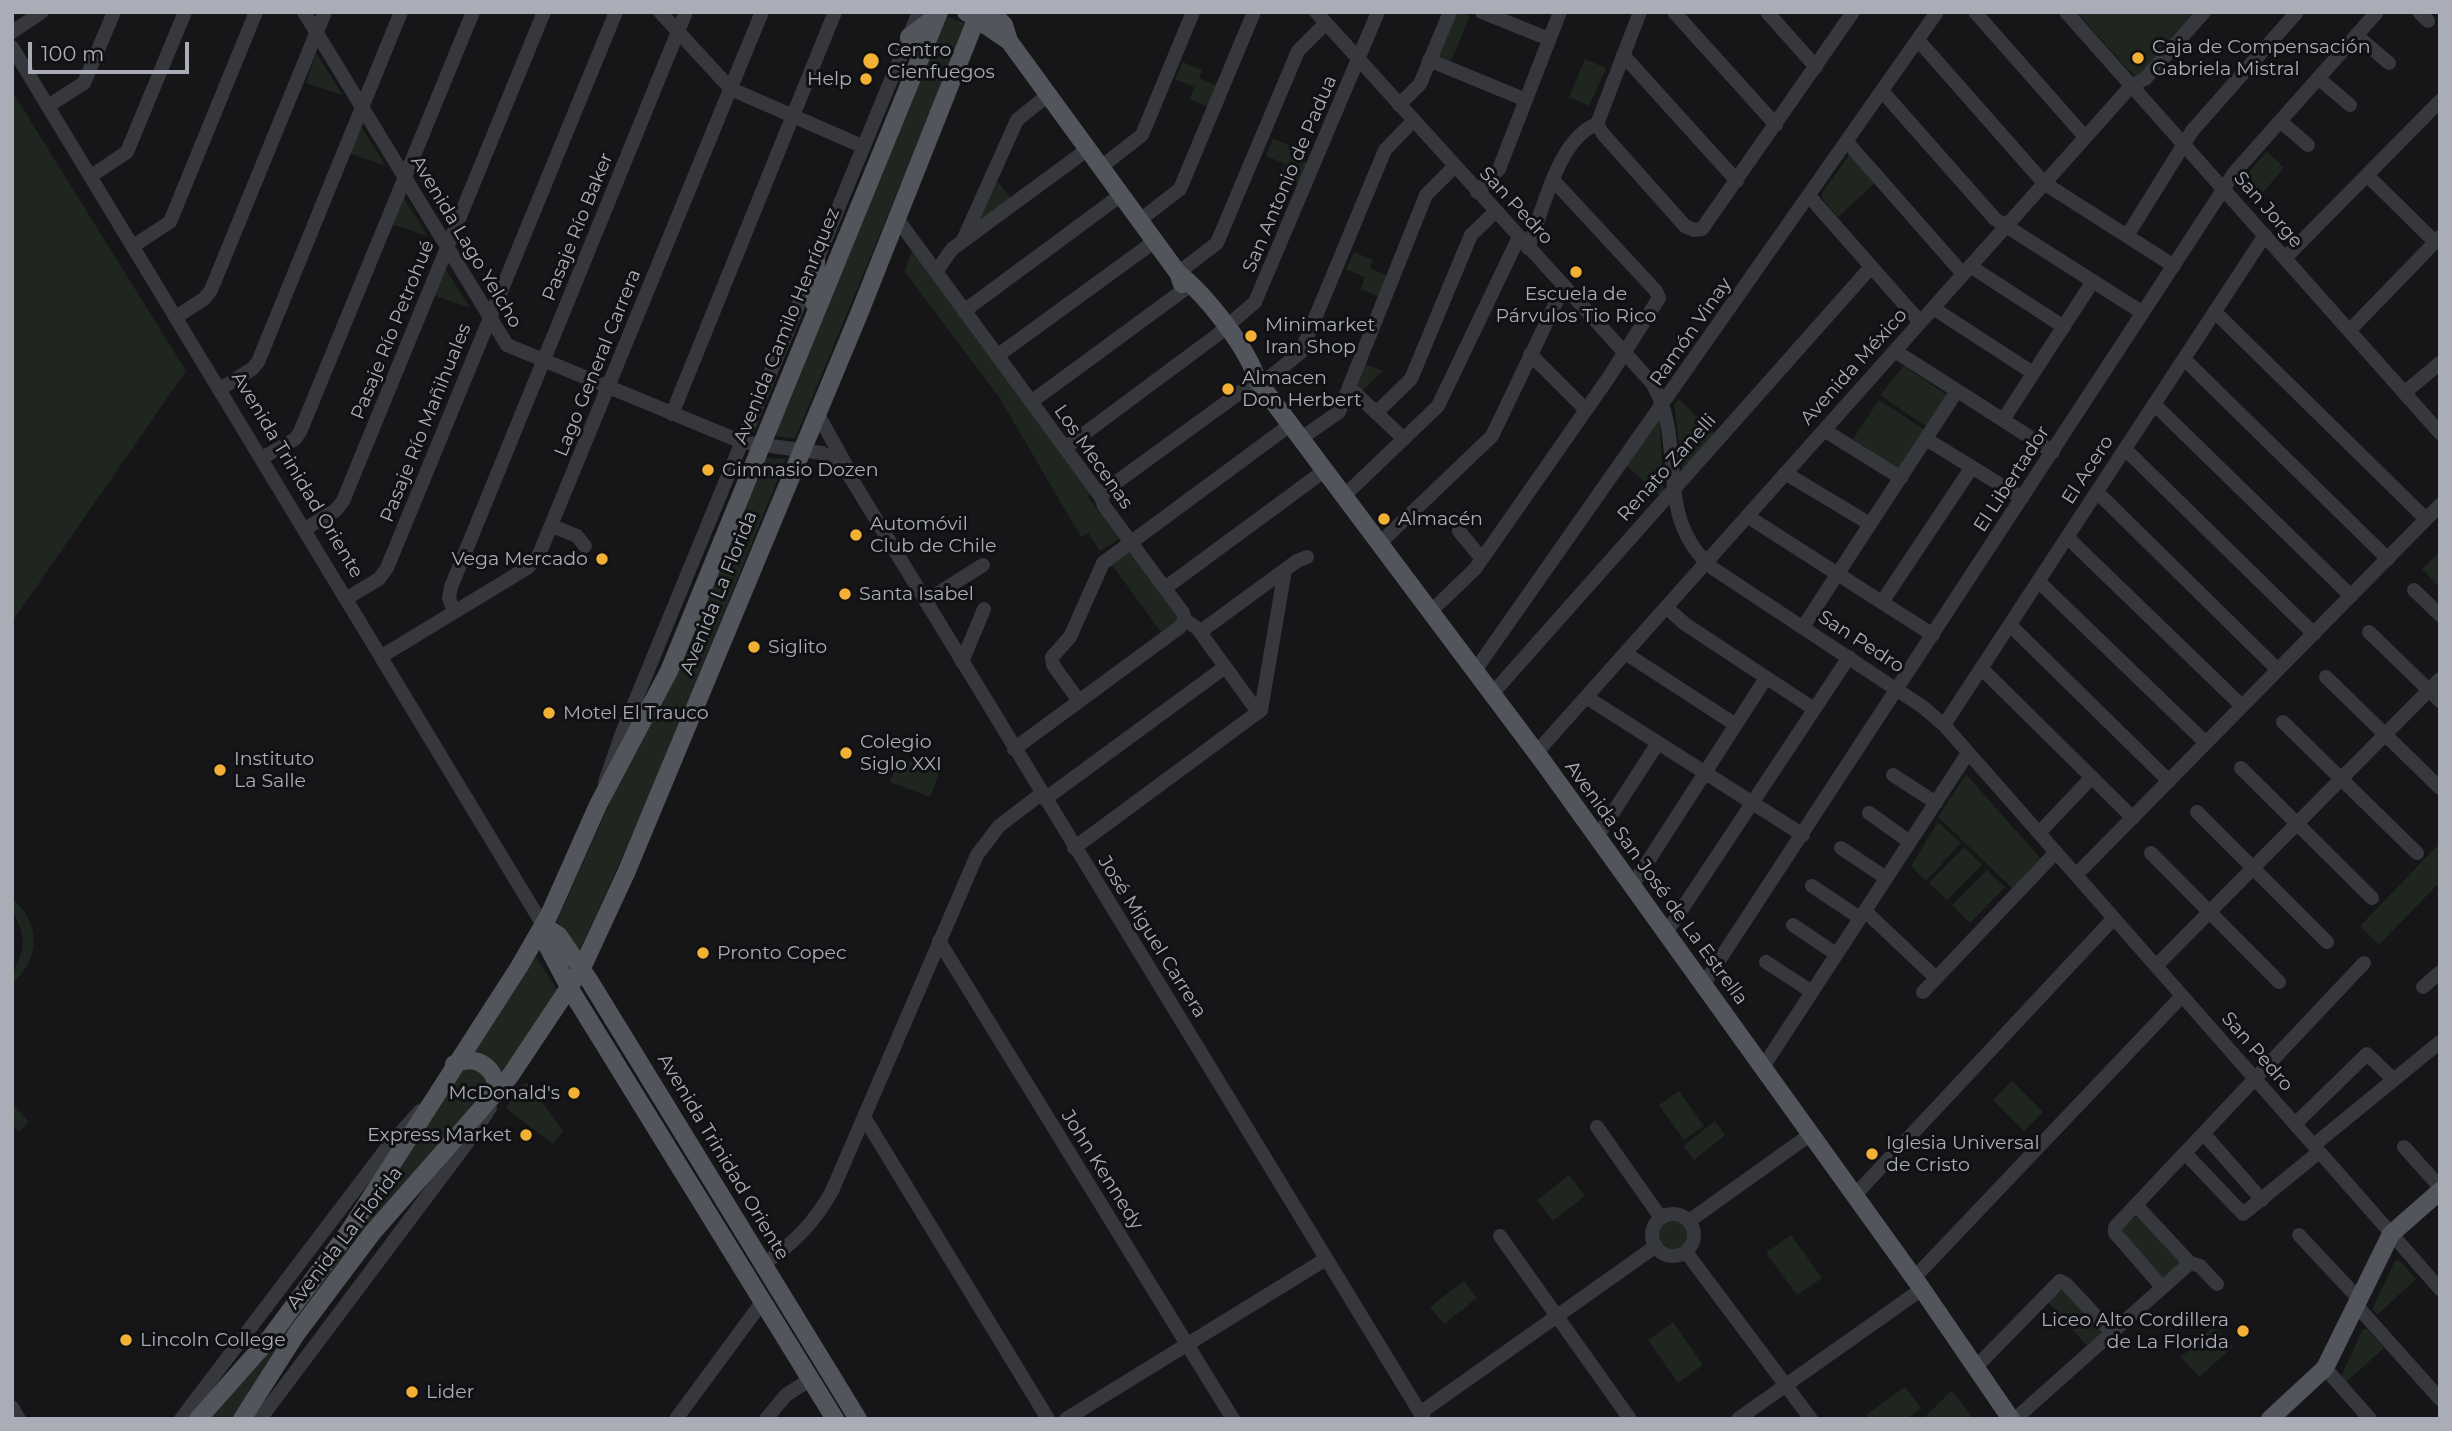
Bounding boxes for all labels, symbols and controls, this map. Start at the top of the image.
scale bar [32,28,192,72]
place label: Caja de Compensación Gabriela Mistral [2152,36,2370,80]
place label: Centro Cienfuegos [887,39,995,83]
text: 100 m [41,41,104,66]
marker: Caja de Compensación Gabriela Mistral [2130,50,2146,66]
marker: Centro Cienfuegos [861,51,881,71]
place label: Help [807,68,852,90]
marker: Help [858,71,874,87]
street label: San Antonio de Padua [1238,72,1342,276]
street label: Pasaje Río Baker [538,149,618,305]
street label: Avenida Lago Yelcho [406,152,526,332]
street label: San Pedro [1474,162,1558,250]
street label: San Jorge [2229,167,2307,253]
street label: Avenida Camilo Henríquez [729,205,845,447]
street label: Pasaje Río Petrohué [347,237,439,423]
marker: Escuela de Párvulos Tio Rico [1568,264,1584,280]
street label: Lago General Carrera [550,266,646,460]
street label: Ramón Vinay [1645,274,1737,390]
place label: Escuela de Párvulos Tio Rico [1495,283,1657,327]
street label: Avenida México [1796,304,1912,430]
place label: Minimarket Iran Shop [1265,314,1375,358]
street label: Pasaje Río Mañihuales [376,320,476,526]
marker: Minimarket Iran Shop [1243,328,1259,344]
place label: Almacen Don Herbert [1242,367,1362,411]
street label: Avenida Trinidad Oriente [226,368,368,582]
marker: Almacen Don Herbert [1220,381,1236,397]
street label: Los Mecenas [1049,400,1137,514]
street label: Renato Zanelli [1613,410,1721,526]
street label: El Libertador [1969,421,2055,537]
street label: El Acero [2057,431,2119,509]
place label: Gimnasio Dozen [722,459,879,481]
marker: Gimnasio Dozen [700,462,716,478]
street label: Avenida La Florida [676,508,762,678]
place label: Almacén [1398,508,1483,530]
marker: Almacén [1376,511,1392,527]
place label: Automóvil Club de Chile [870,513,997,557]
marker: Automóvil Club de Chile [848,527,864,543]
place label: Vega Mercado [451,548,588,570]
marker: Vega Mercado [594,551,610,567]
place label: Santa Isabel [859,583,974,605]
marker: Santa Isabel [837,586,853,602]
street label: San Pedro [1814,606,1908,678]
place label: Siglito [768,636,827,658]
marker: Siglito [746,639,762,655]
place label: Motel El Trauco [563,702,709,724]
marker: Motel El Trauco [541,705,557,721]
place label: Colegio Siglo XXI [860,731,942,775]
marker: Colegio Siglo XXI [838,745,854,761]
place label: Instituto La Salle [234,748,314,792]
street label: Avenida San José de La Estrella [1560,757,1752,1009]
marker: Instituto La Salle [212,762,228,778]
street label: José Miguel Carrera [1093,852,1211,1022]
place label: Pronto Copec [717,942,847,964]
marker: Pronto Copec [695,945,711,961]
street label: San Pedro [2216,1008,2298,1096]
street label: Avenida Trinidad Oriente [652,1050,794,1264]
place label: McDonald's [448,1082,560,1104]
marker: McDonald's [566,1085,582,1101]
street label: John Kennedy [1056,1106,1148,1234]
place label: Express Market [367,1124,512,1146]
marker: Express Market [518,1127,534,1143]
place label: Iglesia Universal de Cristo [1886,1132,2040,1176]
marker: Iglesia Universal de Cristo [1864,1146,1880,1162]
street label: Avenida La Florida [282,1162,408,1314]
place label: Liceo Alto Cordillera de La Florida [2041,1309,2229,1353]
marker: Liceo Alto Cordillera de La Florida [2235,1323,2251,1339]
place label: Lincoln College [140,1329,286,1351]
marker: Lincoln College [118,1332,134,1348]
place label: Lider [426,1381,474,1403]
marker: Lider [404,1384,420,1400]

